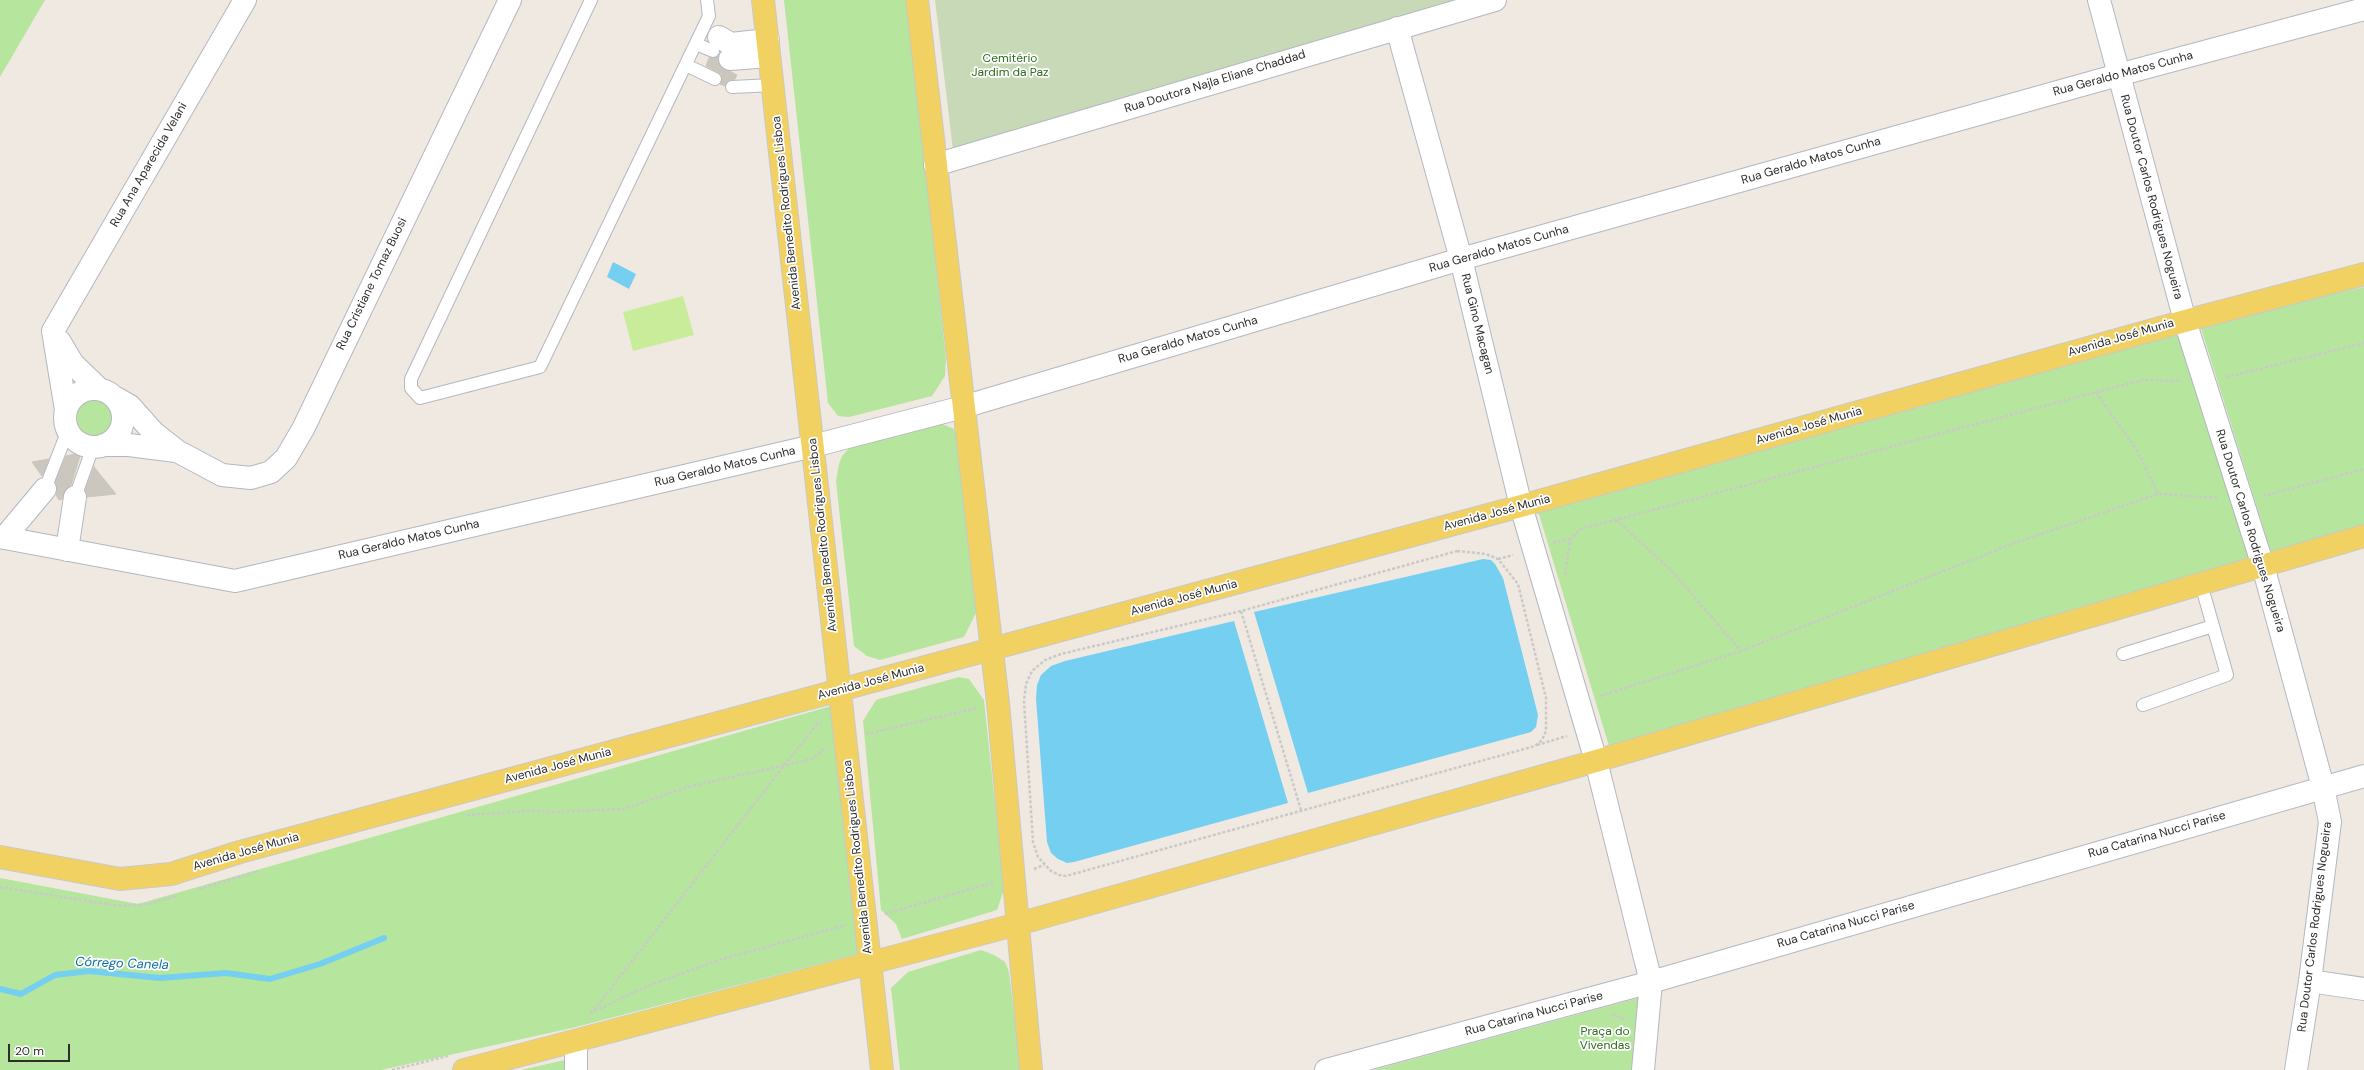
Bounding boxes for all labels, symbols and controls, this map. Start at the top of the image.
street label: Rua Doutora Najla Eliane Chaddad [1123,48,1307,116]
street label: Rua Geraldo Matos Cunha [2051,48,2195,100]
park label: Cemitério Jardim da Paz [972,52,1048,80]
street label: Rua Doutor Carlos Rodrigues Nogueira [2117,93,2185,301]
street label: Rua Ana Aparecida Velani [107,100,191,230]
street label: Avenida Benedito Rodrigues Lisboa [770,115,804,311]
street label: Rua Geraldo Matos Cunha [1740,134,1882,188]
street label: Rua Cristiane Tomaz Buosi [334,216,410,352]
street label: Rua Geraldo Matos Cunha [1428,222,1570,276]
street label: Rua Gino Macagan [1458,272,1496,376]
street label: Rua Geraldo Matos Cunha [1117,313,1259,367]
street label: Avenida José Munia [2066,316,2176,360]
street label: Avenida José Munia [1754,404,1864,448]
street label: Rua Doutor Carlos Rodrigues Nogueira [2212,428,2288,634]
street label: Avenida Benedito Rodrigues Lisboa [806,437,840,633]
street label: Rua Geraldo Matos Cunha [653,444,797,490]
street label: Avenida José Munia [1442,492,1552,534]
street label: Rua Geraldo Matos Cunha [337,517,481,563]
street label: Avenida José Munia [1129,577,1239,619]
street label: Avenida José Munia [816,661,926,703]
street label: Avenida José Munia [503,745,613,787]
street label: Avenida Benedito Rodrigues Lisboa [841,759,875,955]
street label: Rua Catarina Nucci Parise [2087,808,2227,862]
street label: Rua Doutor Carlos Rodrigues Nogueira [2295,821,2335,1033]
street label: Avenida José Munia [191,830,301,874]
street label: Rua Catarina Nucci Parise [1776,898,1916,952]
water label: Córrego Canela [75,955,169,973]
street label: Rua Catarina Nucci Parise [1463,989,1605,1039]
park label: Praça do Vivendas [1580,1025,1630,1053]
scale bar [10,1036,72,1062]
text: 20 m [15,1043,44,1059]

